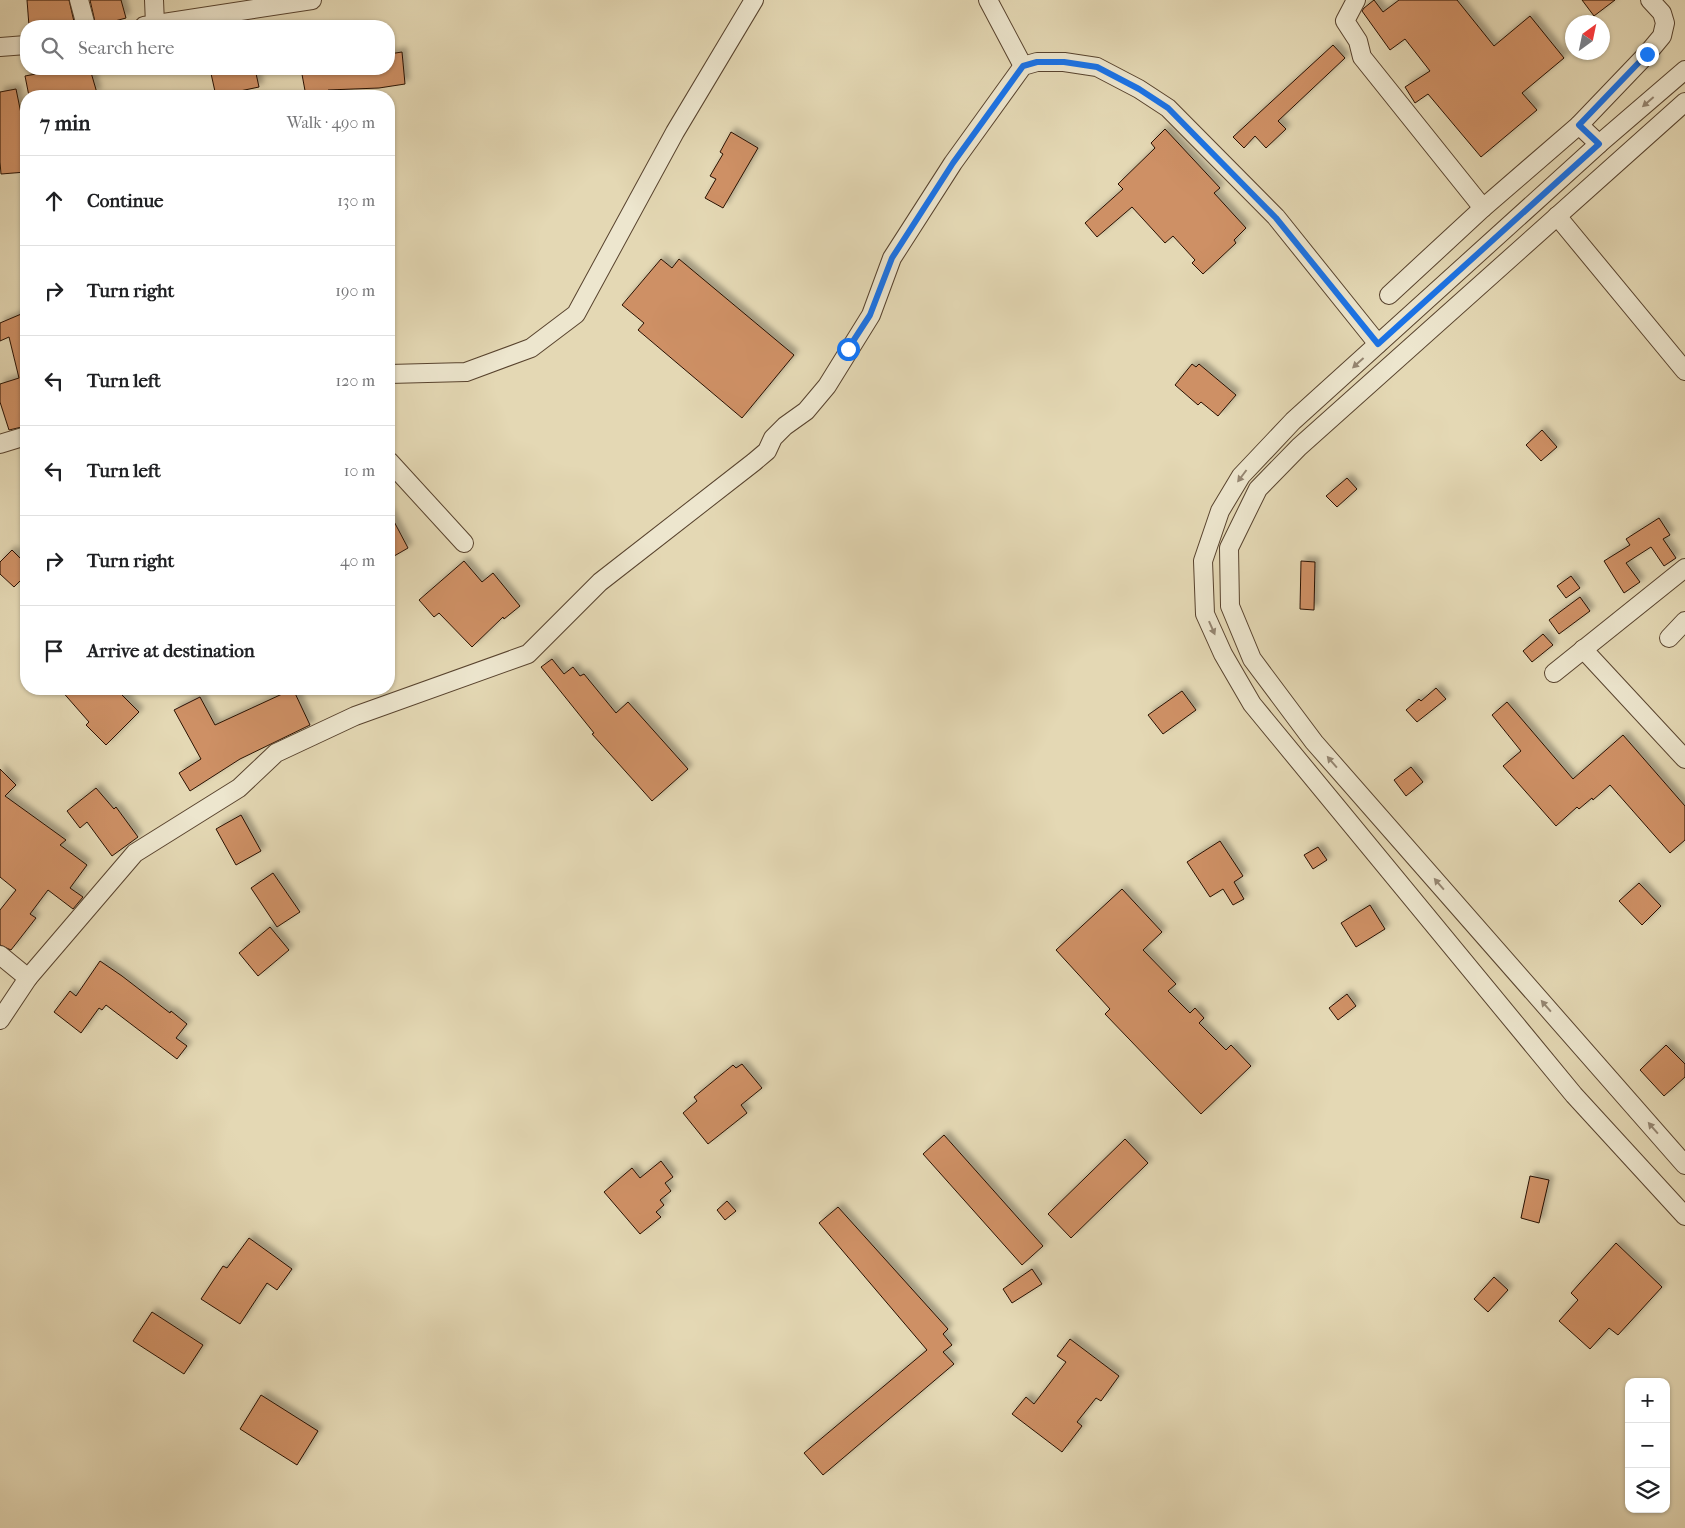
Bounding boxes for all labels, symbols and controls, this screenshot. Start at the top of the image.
north arrow [1565,15,1610,60]
search box [20,20,395,75]
icon: search [38,34,66,62]
text: Search here [78,37,174,59]
route end [1636,43,1659,66]
one-way arrow [1642,96,1654,107]
text: 7 min [40,111,91,135]
text: Walk · 490 m [287,113,375,132]
icon: ahead [40,187,68,215]
text: Continue [87,190,163,212]
text: 130 m [337,191,375,210]
icon: right [40,277,68,305]
text: Turn right [87,280,174,302]
text: 190 m [335,281,375,300]
route start [837,338,860,361]
one-way arrow [1351,357,1364,368]
icon: left [40,367,68,395]
text: Turn left [87,370,161,392]
text: 120 m [336,371,375,390]
icon: left [40,457,68,485]
text: Turn left [87,460,161,482]
text: 10 m [344,461,375,480]
one-way arrow [1237,469,1247,483]
icon: right [40,547,68,575]
text: Turn right [87,550,174,572]
text: 40 m [340,551,375,570]
one-way arrow [1208,621,1216,635]
icon: arrive [40,637,68,665]
text: Arrive at destination [87,640,255,662]
one-way arrow [1326,756,1338,768]
one-way arrow [1433,878,1445,890]
one-way arrow [1540,1001,1552,1013]
one-way arrow [1647,1123,1659,1135]
map controls [1625,1378,1670,1513]
button: + [1625,1378,1670,1423]
button: − [1625,1423,1670,1468]
button: layers [1625,1468,1670,1513]

